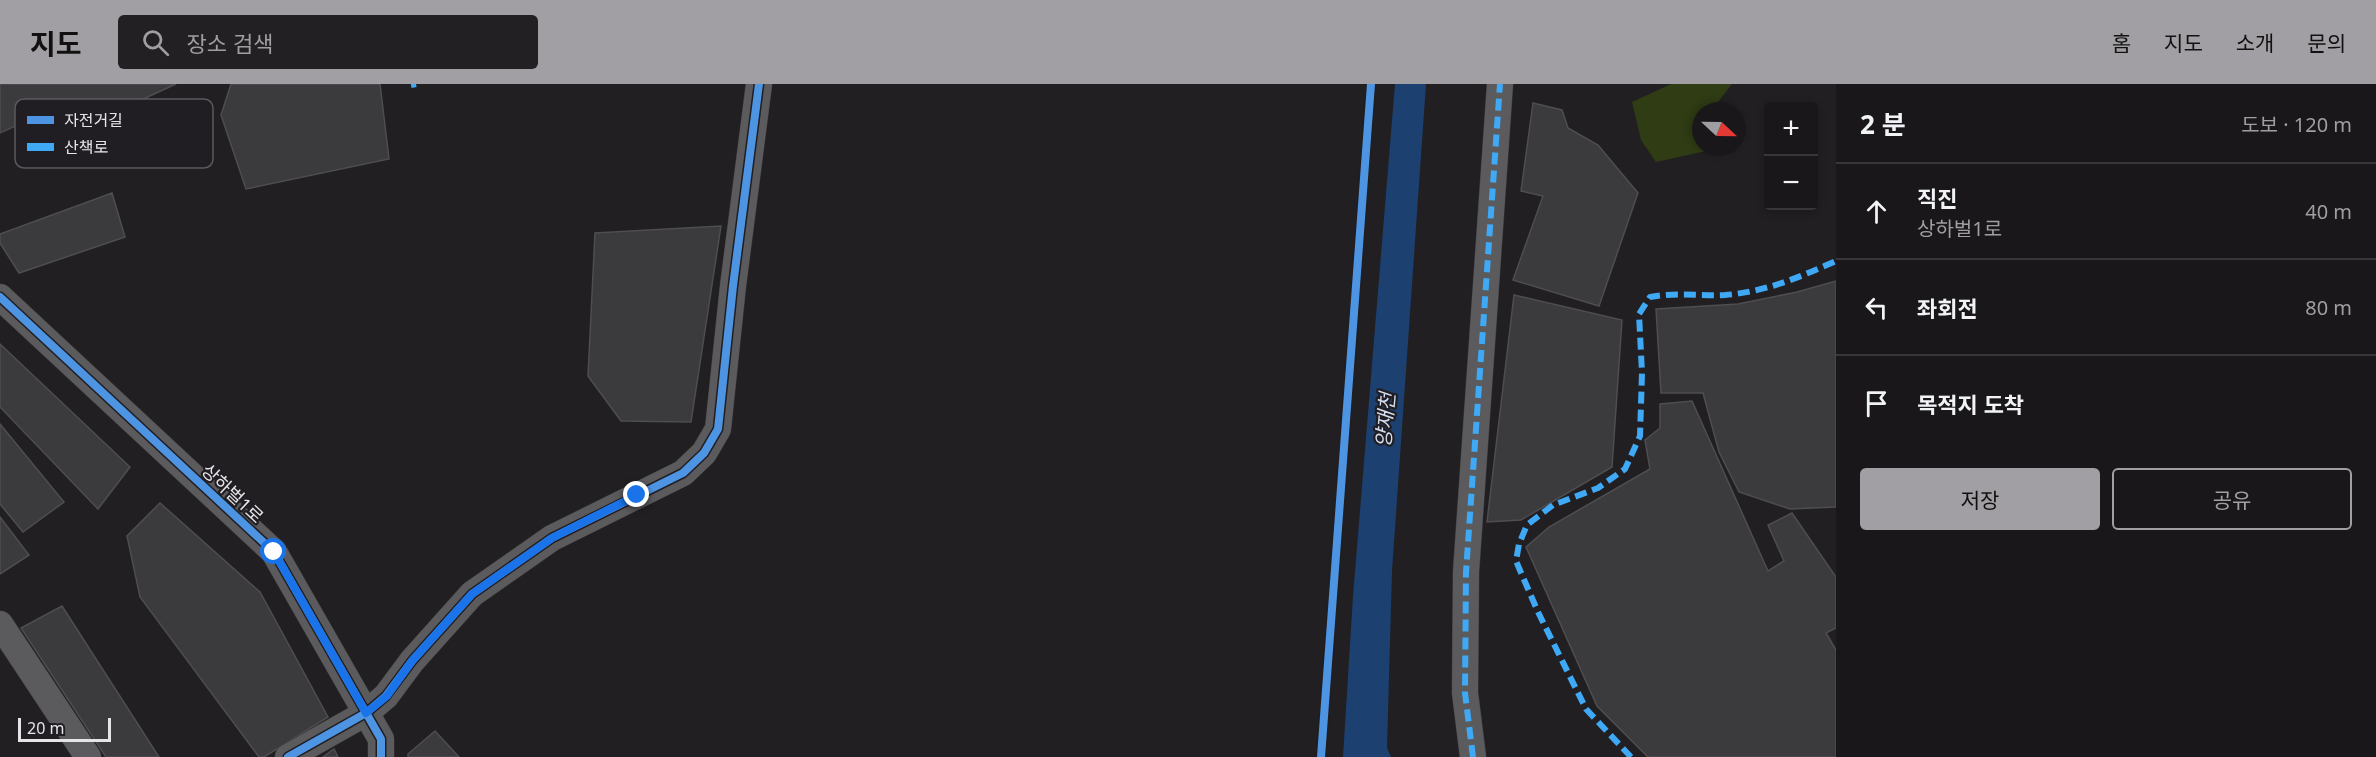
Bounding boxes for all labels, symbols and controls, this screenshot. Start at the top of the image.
search box [118,15,538,69]
text: 지도 [30,24,82,62]
icon: search [139,26,172,59]
text: 장소 검색 [187,28,273,58]
text: 홈 [2112,29,2131,57]
text: 지도 [2164,29,2203,57]
text: 소개 [2236,29,2274,57]
text: 문의 [2307,29,2346,57]
legend [15,99,213,168]
north arrow [1692,102,1746,156]
map controls [1764,102,1818,210]
button: + [1764,102,1818,156]
text: 2 분 [1860,106,1906,142]
text: 자전거길 [64,109,123,131]
text: 도보 · 120 m [2241,111,2352,138]
text: 산책로 [64,136,108,158]
button: − [1764,156,1818,210]
text: 직진 [1917,183,1957,213]
icon: ahead [1860,195,1893,228]
text: 40 m [2305,198,2352,225]
text: 상하벌1로 [1917,215,2002,242]
icon: left [1860,291,1893,324]
text: 좌회전 [1917,293,1978,323]
text: 80 m [2305,294,2352,321]
icon: arrive [1860,387,1893,420]
water label: 양재천 [1369,389,1401,449]
text: 목적지 도착 [1917,389,2024,419]
street label: 상하벌1로 [197,458,269,528]
button: 저장 [1860,468,2100,530]
button: 공유 [2112,468,2352,530]
route end [623,481,649,507]
route start [260,538,286,564]
scale bar [18,715,111,742]
text: 20 m [27,717,64,739]

